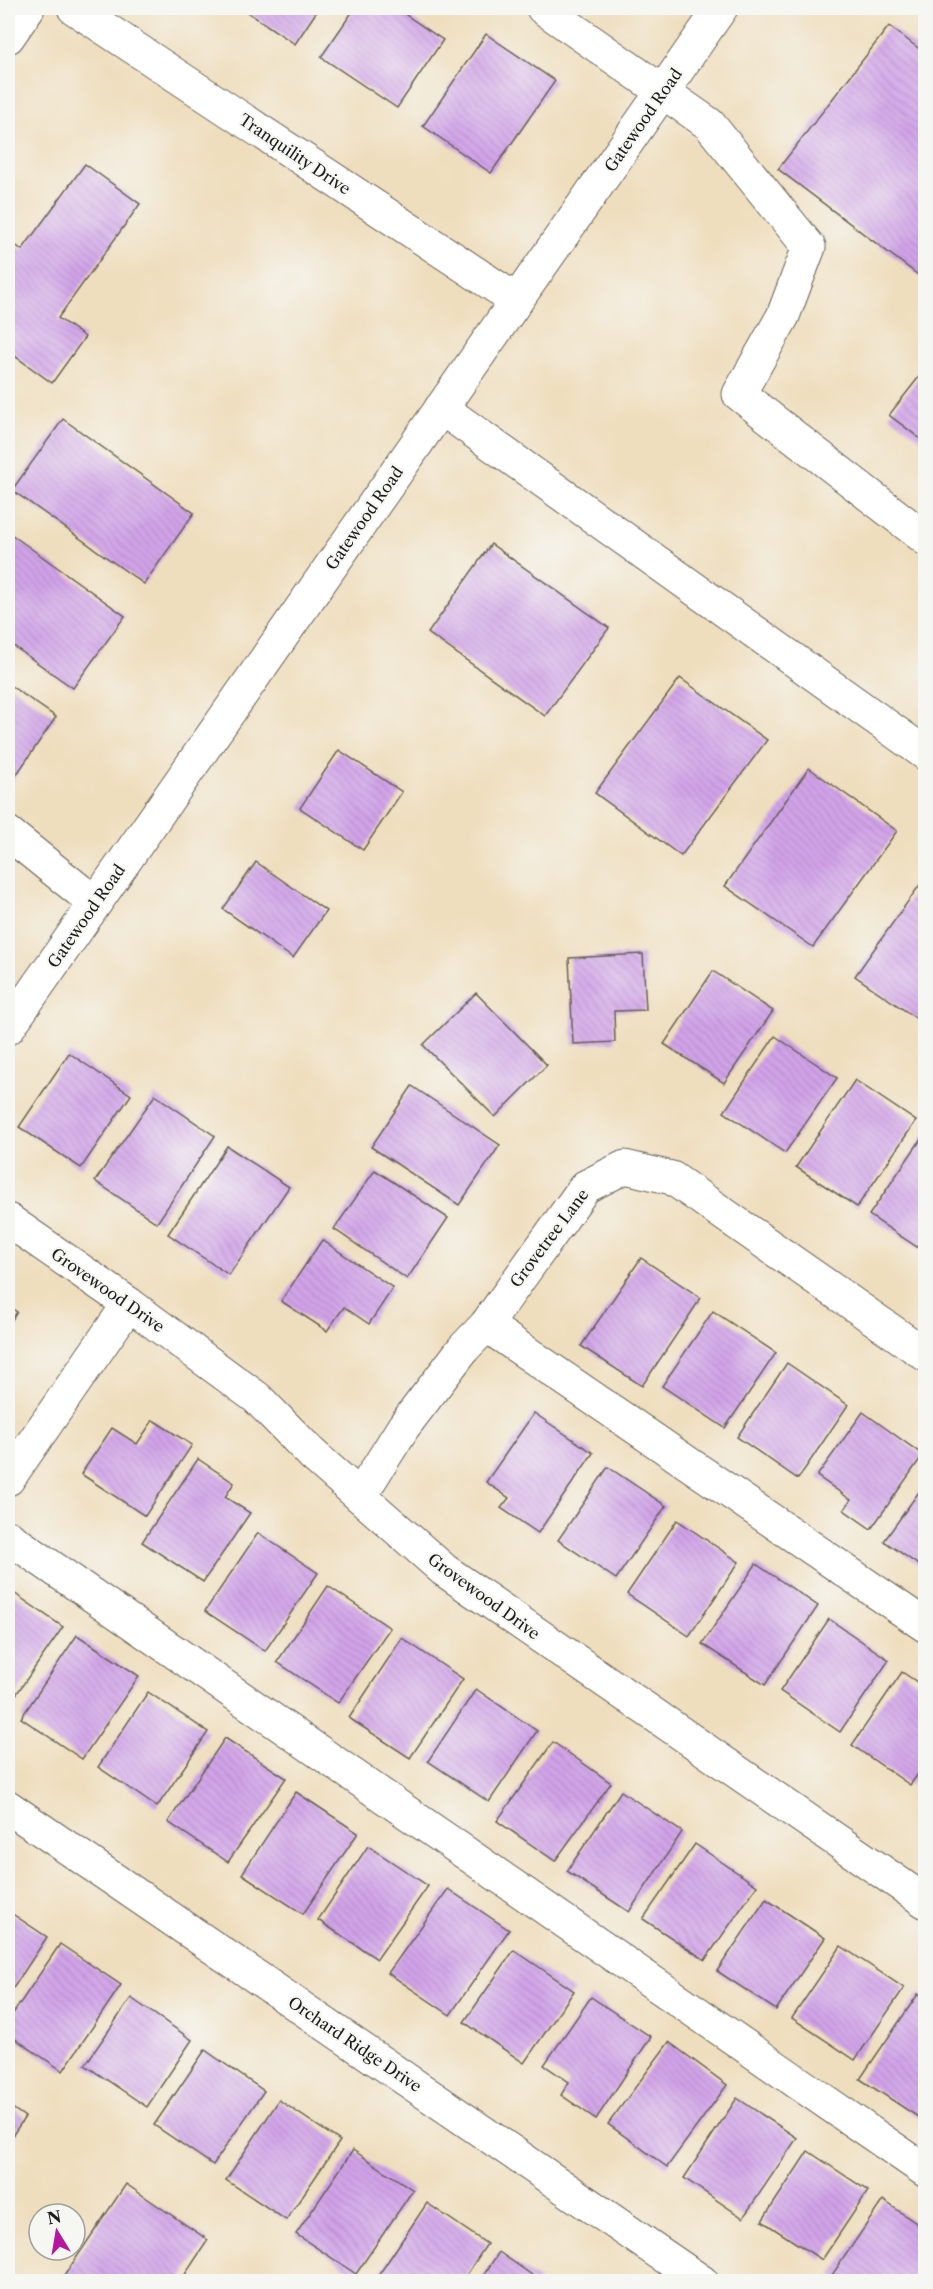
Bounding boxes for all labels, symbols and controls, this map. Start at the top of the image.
street label: Gatewood Road [600,64,686,176]
street label: Tranquility Drive [236,109,355,199]
street label: Gatewood Road [321,462,407,574]
street label: Gatewood Road [43,860,129,972]
street label: Grovetree Lane [505,1185,593,1291]
street label: Grovewood Drive [47,1243,169,1337]
street label: Grovewood Drive [424,1549,544,1643]
street label: Orchard Ridge Drive [284,1992,426,2096]
north arrow [27,2202,87,2262]
text: N [45,2206,63,2228]

